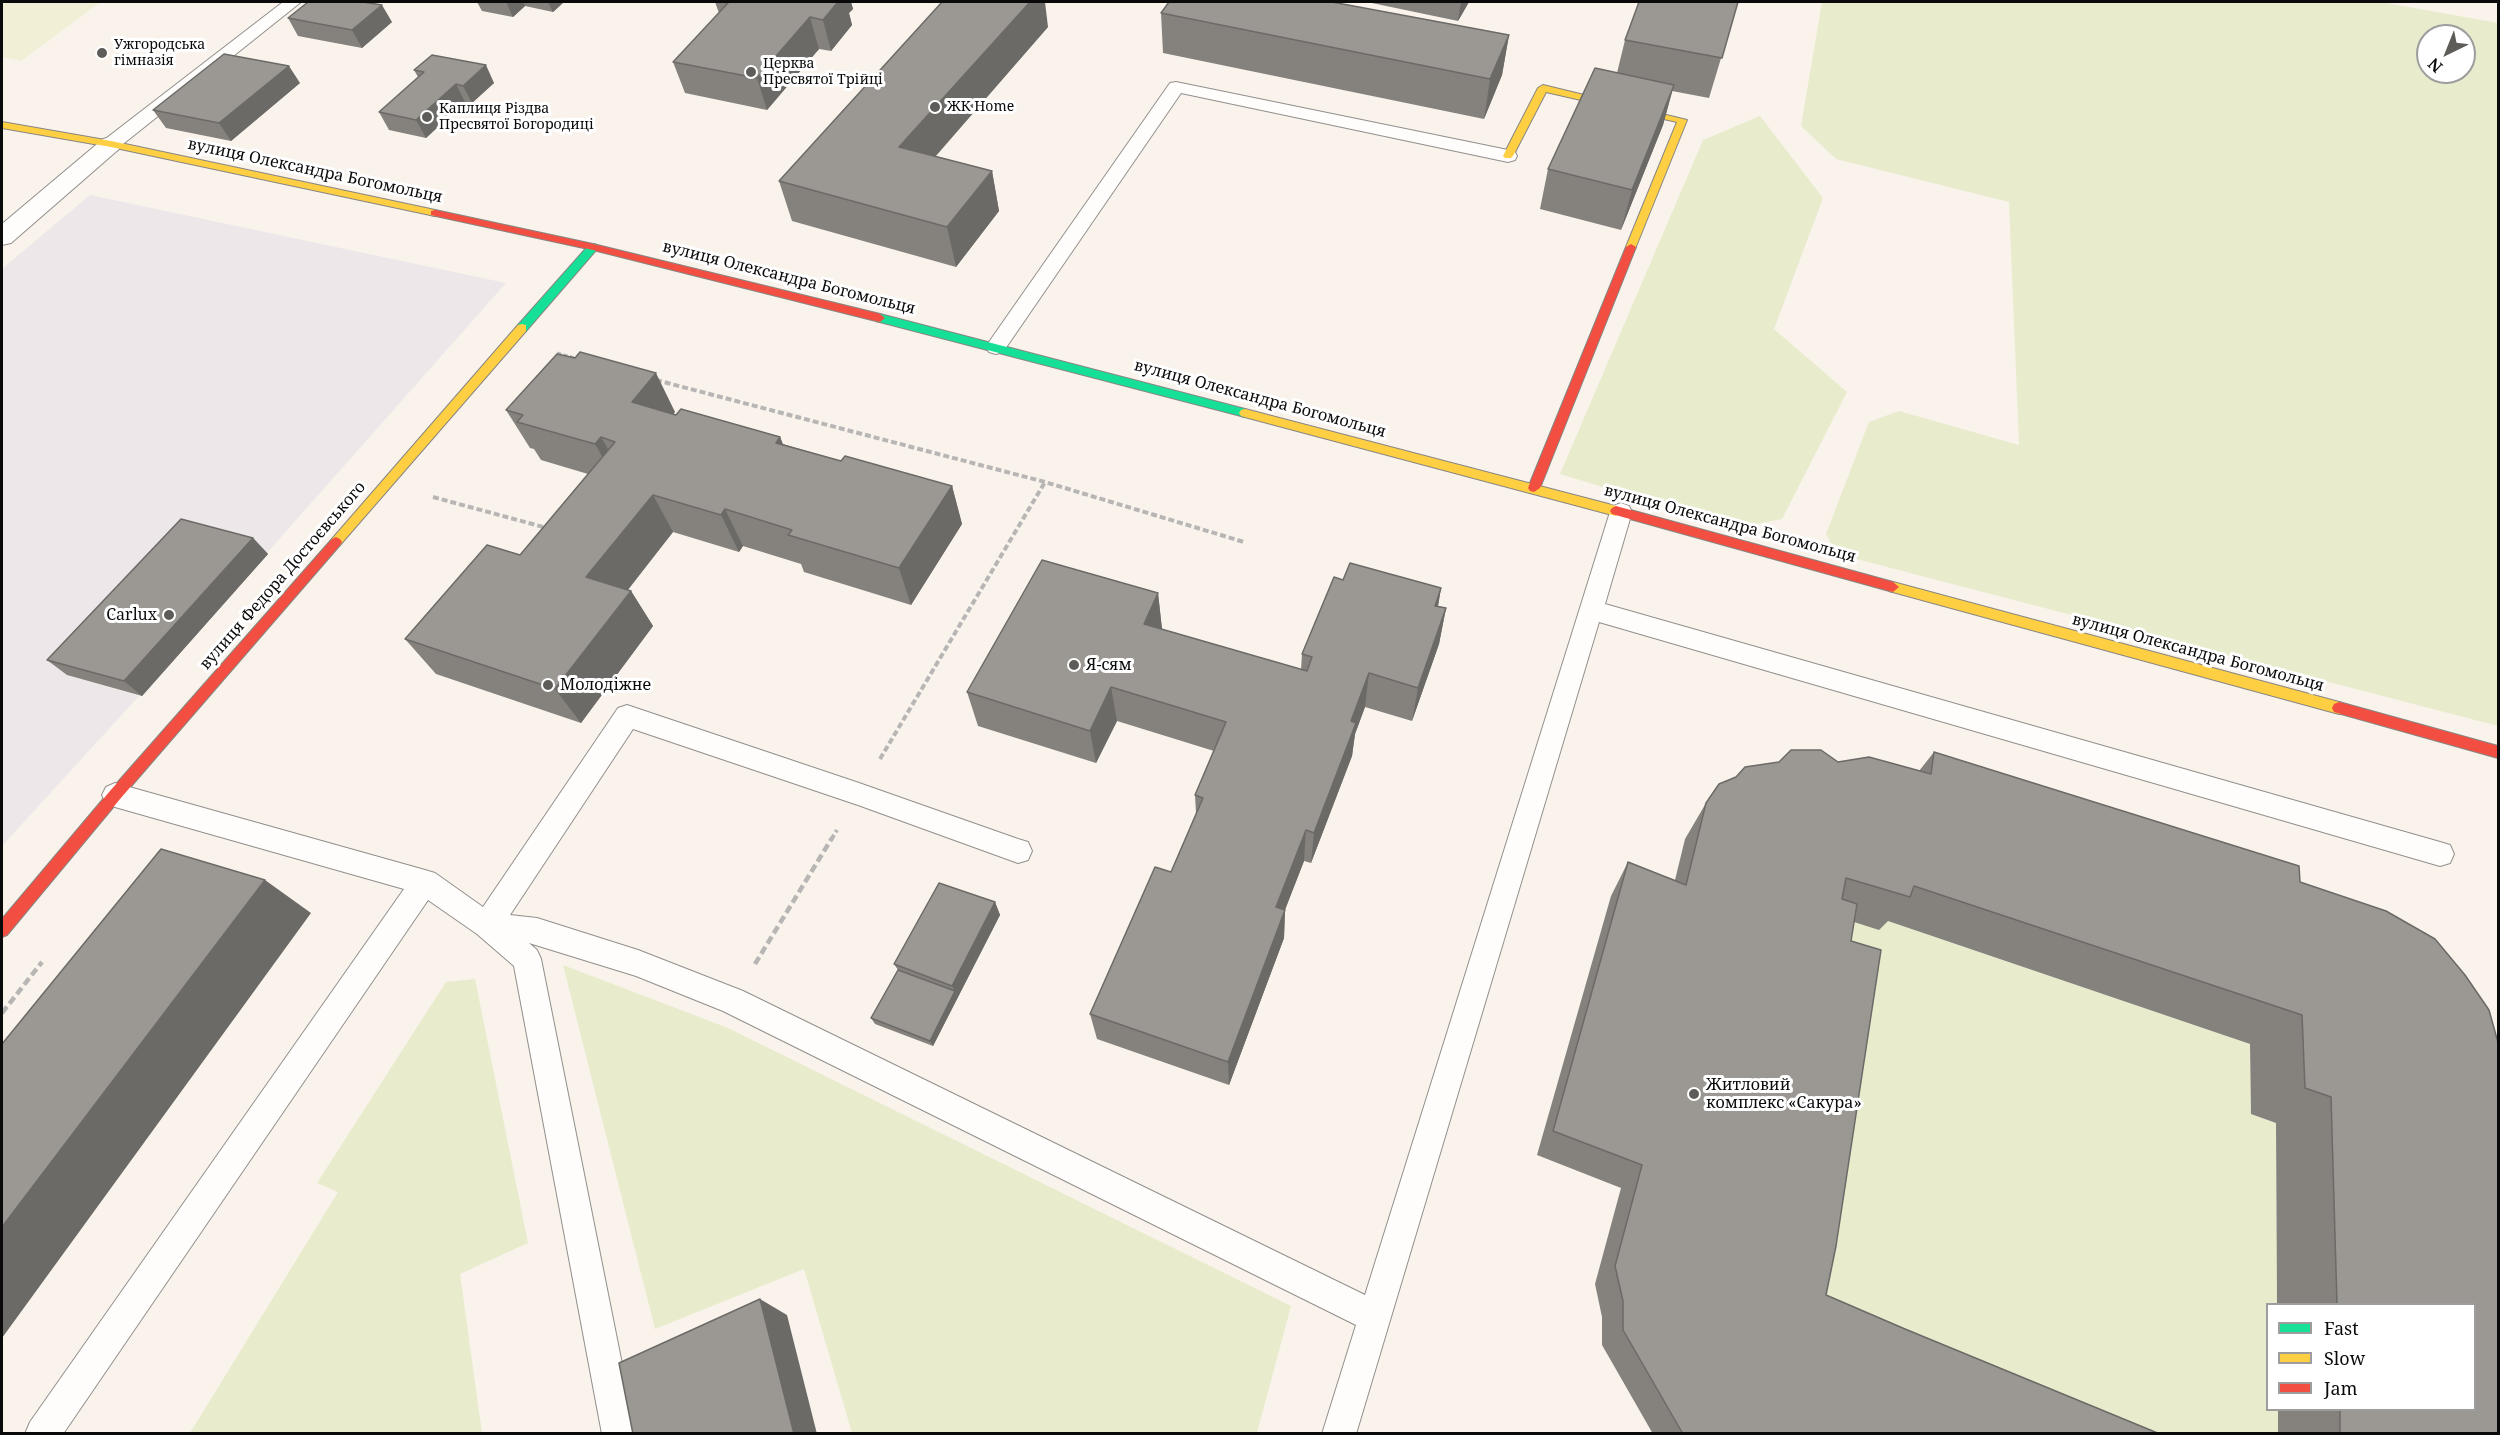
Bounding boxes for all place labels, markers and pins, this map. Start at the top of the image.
place label: Ужгородська гімназія [114,37,205,70]
marker: Ужгородська гімназія [95,46,109,60]
place label: Церква Пресвятої Трійці [763,56,883,88]
marker: Церква Пресвятої Трійці [744,65,758,79]
place label: ЖК Home [947,99,1014,115]
marker: ЖК Home [928,100,942,114]
place label: Каплиця Різдва Пресвятої Богородиці [439,101,594,134]
marker: Каплиця Різдва Пресвятої Богородиці [420,110,434,124]
place label: Carlux [106,605,157,625]
marker: Carlux [162,608,176,622]
place label: Я-сям [1086,655,1132,675]
marker: Я-сям [1067,658,1081,672]
place label: Молодіжне [560,675,651,695]
marker: Молодіжне [541,678,555,692]
place label: Житловий комплекс «Сакура» [1706,1075,1862,1113]
marker: Житловий комплекс «Сакура» [1687,1087,1701,1101]

